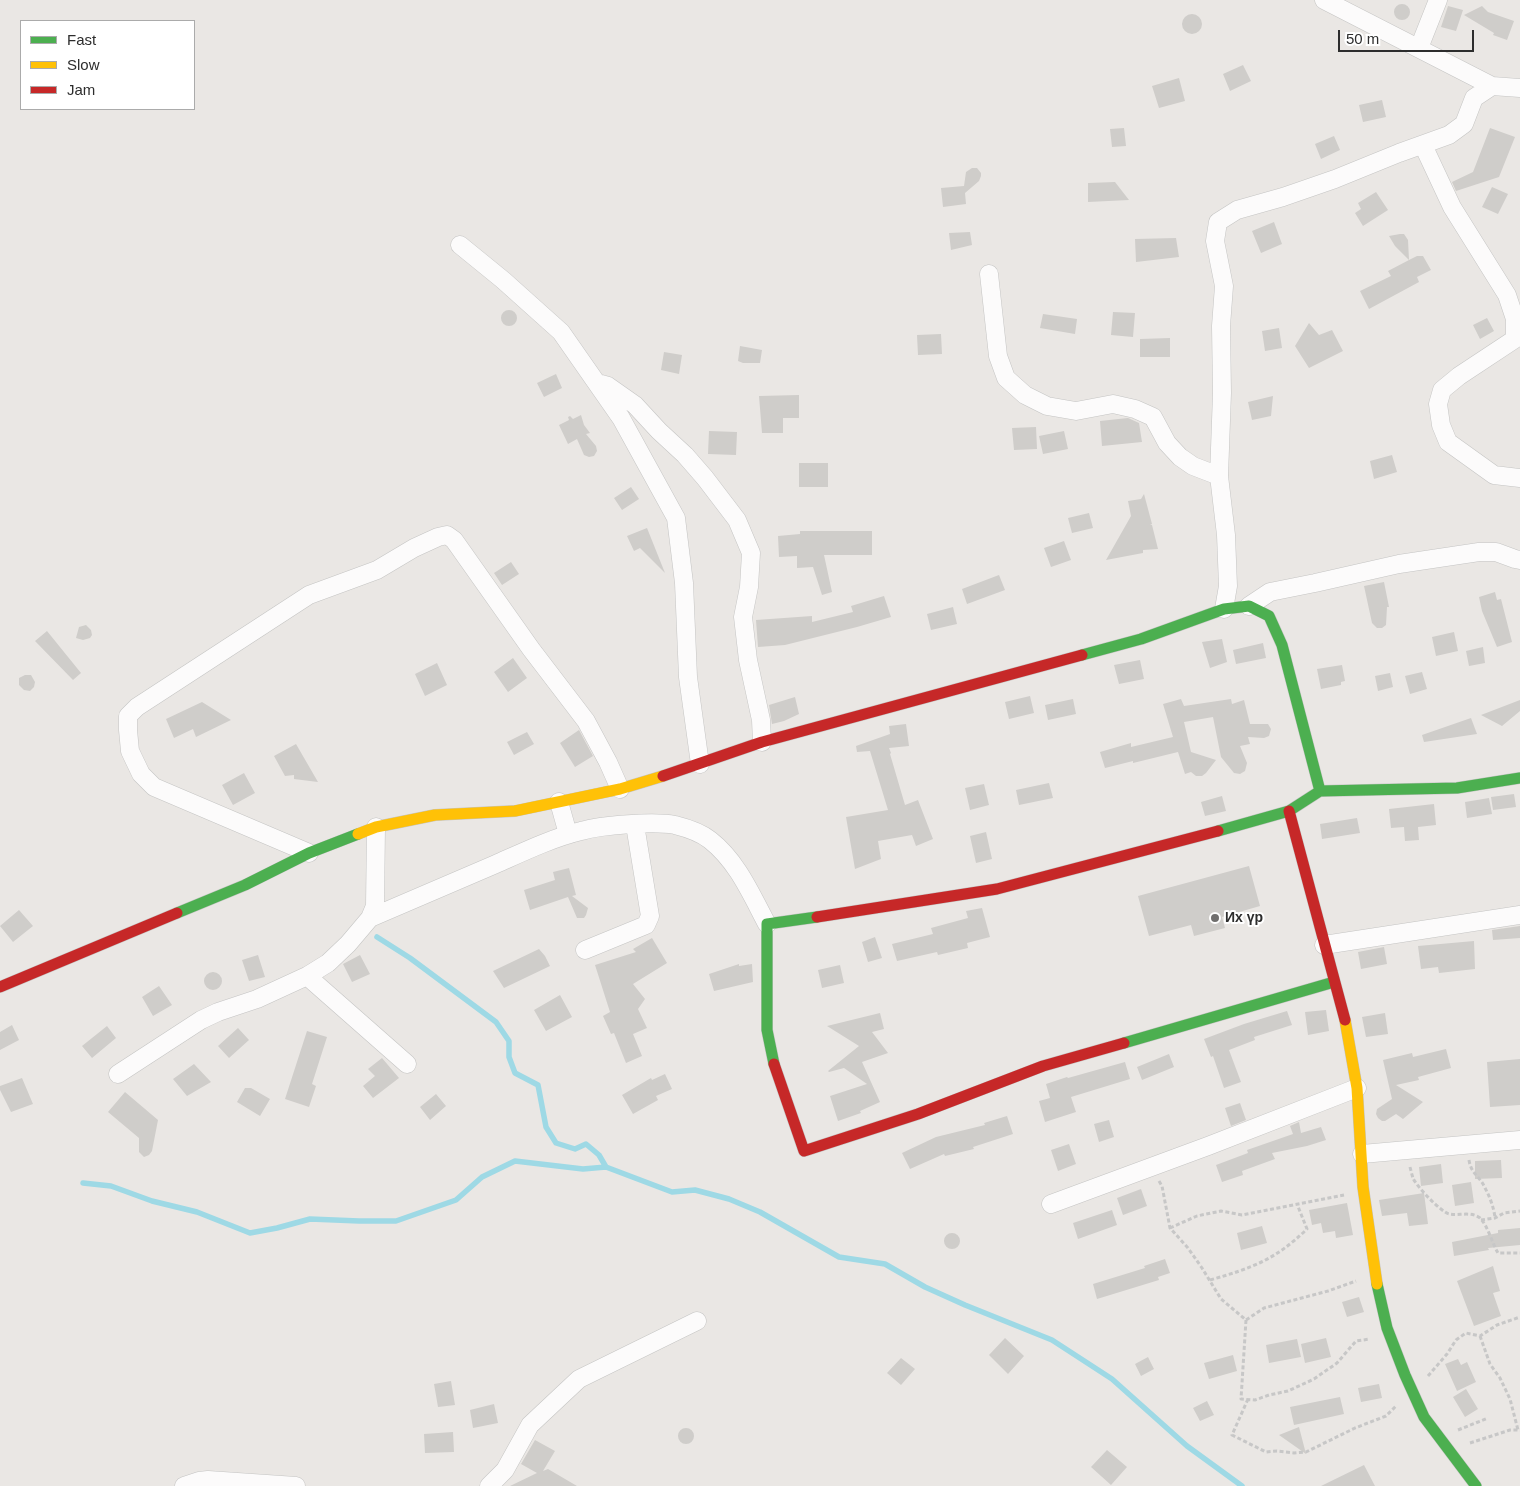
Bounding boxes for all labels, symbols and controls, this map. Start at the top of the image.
legend [20,20,195,110]
scale bar [1340,20,1476,52]
text: 50 m [1346,30,1379,47]
text: Fast [67,31,96,48]
text: Slow [67,56,100,73]
text: Jam [67,81,95,98]
place label: Их үр [1225,910,1263,926]
marker: Их үр [1209,912,1221,924]

